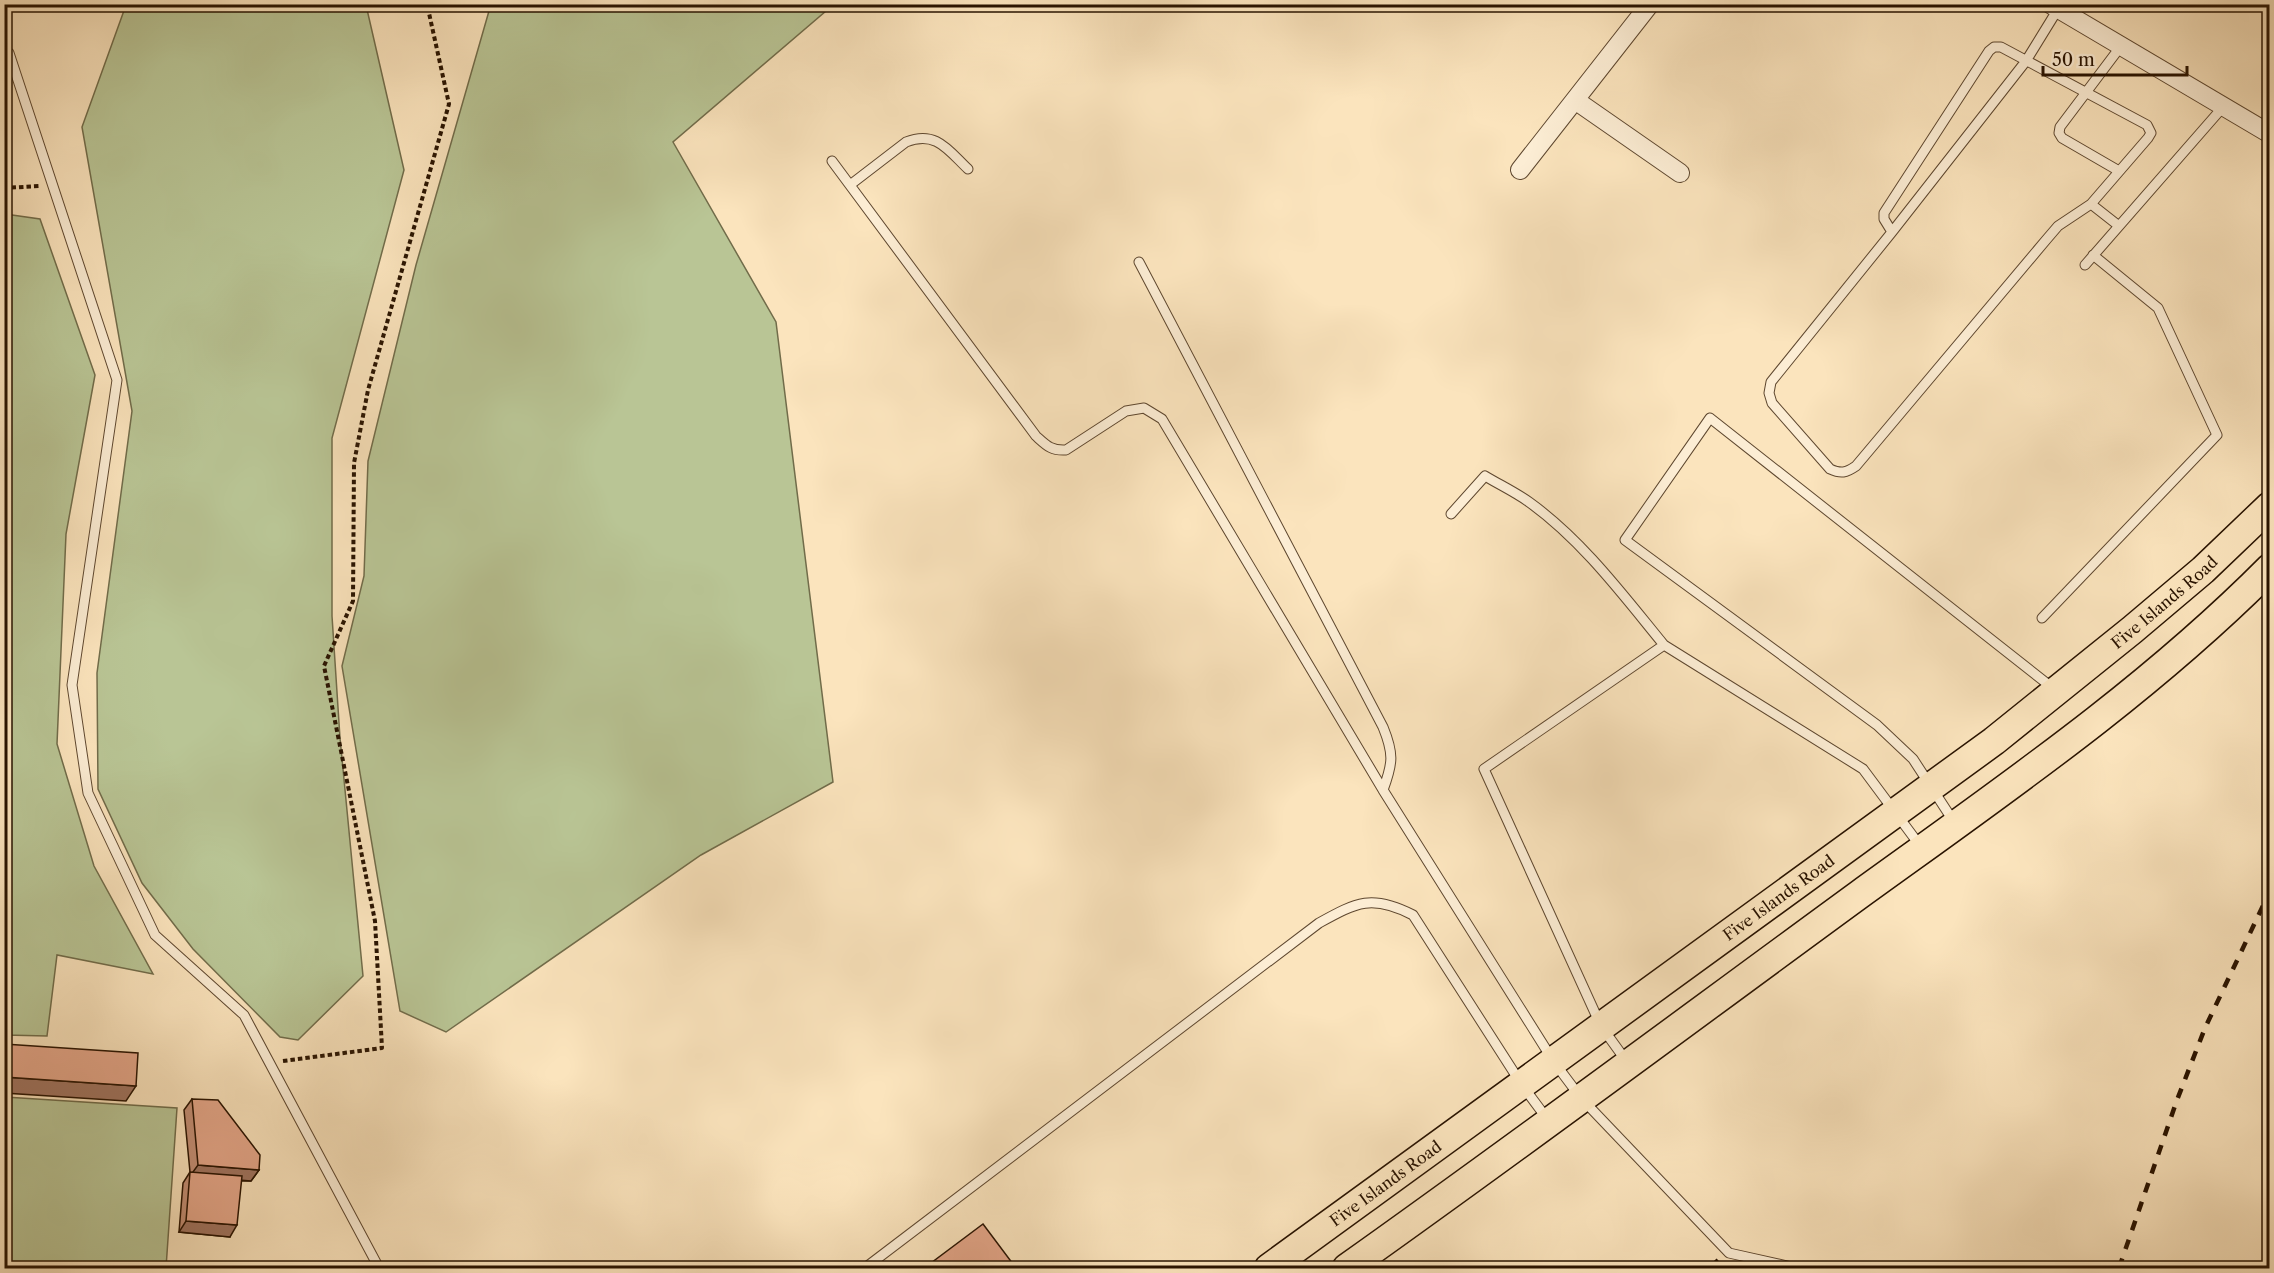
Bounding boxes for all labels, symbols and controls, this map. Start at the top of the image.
scale bar [2043,39,2187,77]
text: 50 m [2052,49,2095,71]
street label: Five Islands Road [2107,551,2222,653]
street label: Five Islands Road [1719,850,1839,945]
street label: Five Islands Road [1326,1136,1445,1231]

